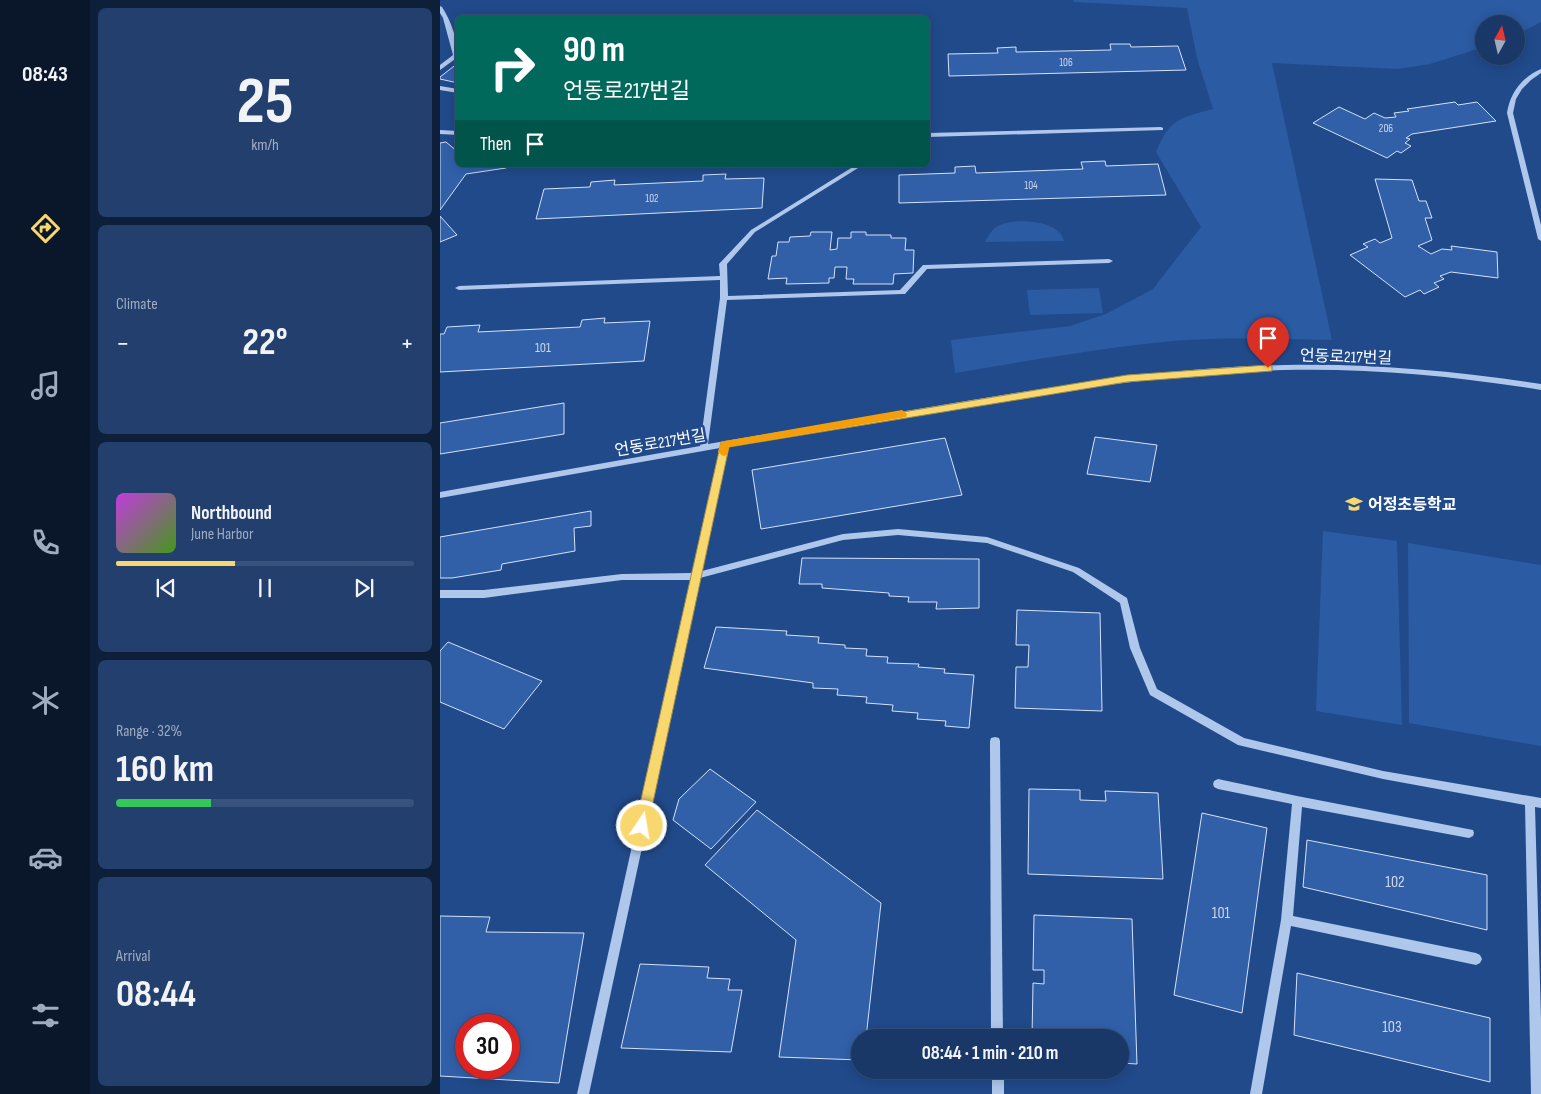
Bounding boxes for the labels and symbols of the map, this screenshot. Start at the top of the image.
north arrow [1475,15,1525,65]
house number: 106 [1059,56,1073,69]
house number: 206 [1379,122,1393,135]
house number: 104 [1024,179,1038,192]
house number: 102 [645,192,659,205]
pin [1247,317,1289,368]
house number: 101 [535,339,551,356]
street label: 언동로217번길 [1300,346,1392,369]
street label: 언동로217번길 [613,426,707,461]
school or university icon: 어정초등학교 [1344,494,1364,514]
place label: 어정초등학교 [1368,495,1457,515]
position arrow [615,799,667,851]
house number: 102 [1385,873,1405,892]
house number: 101 [1212,904,1231,923]
speed limit sign: 30 [455,1014,520,1079]
house number: 103 [1382,1018,1402,1037]

